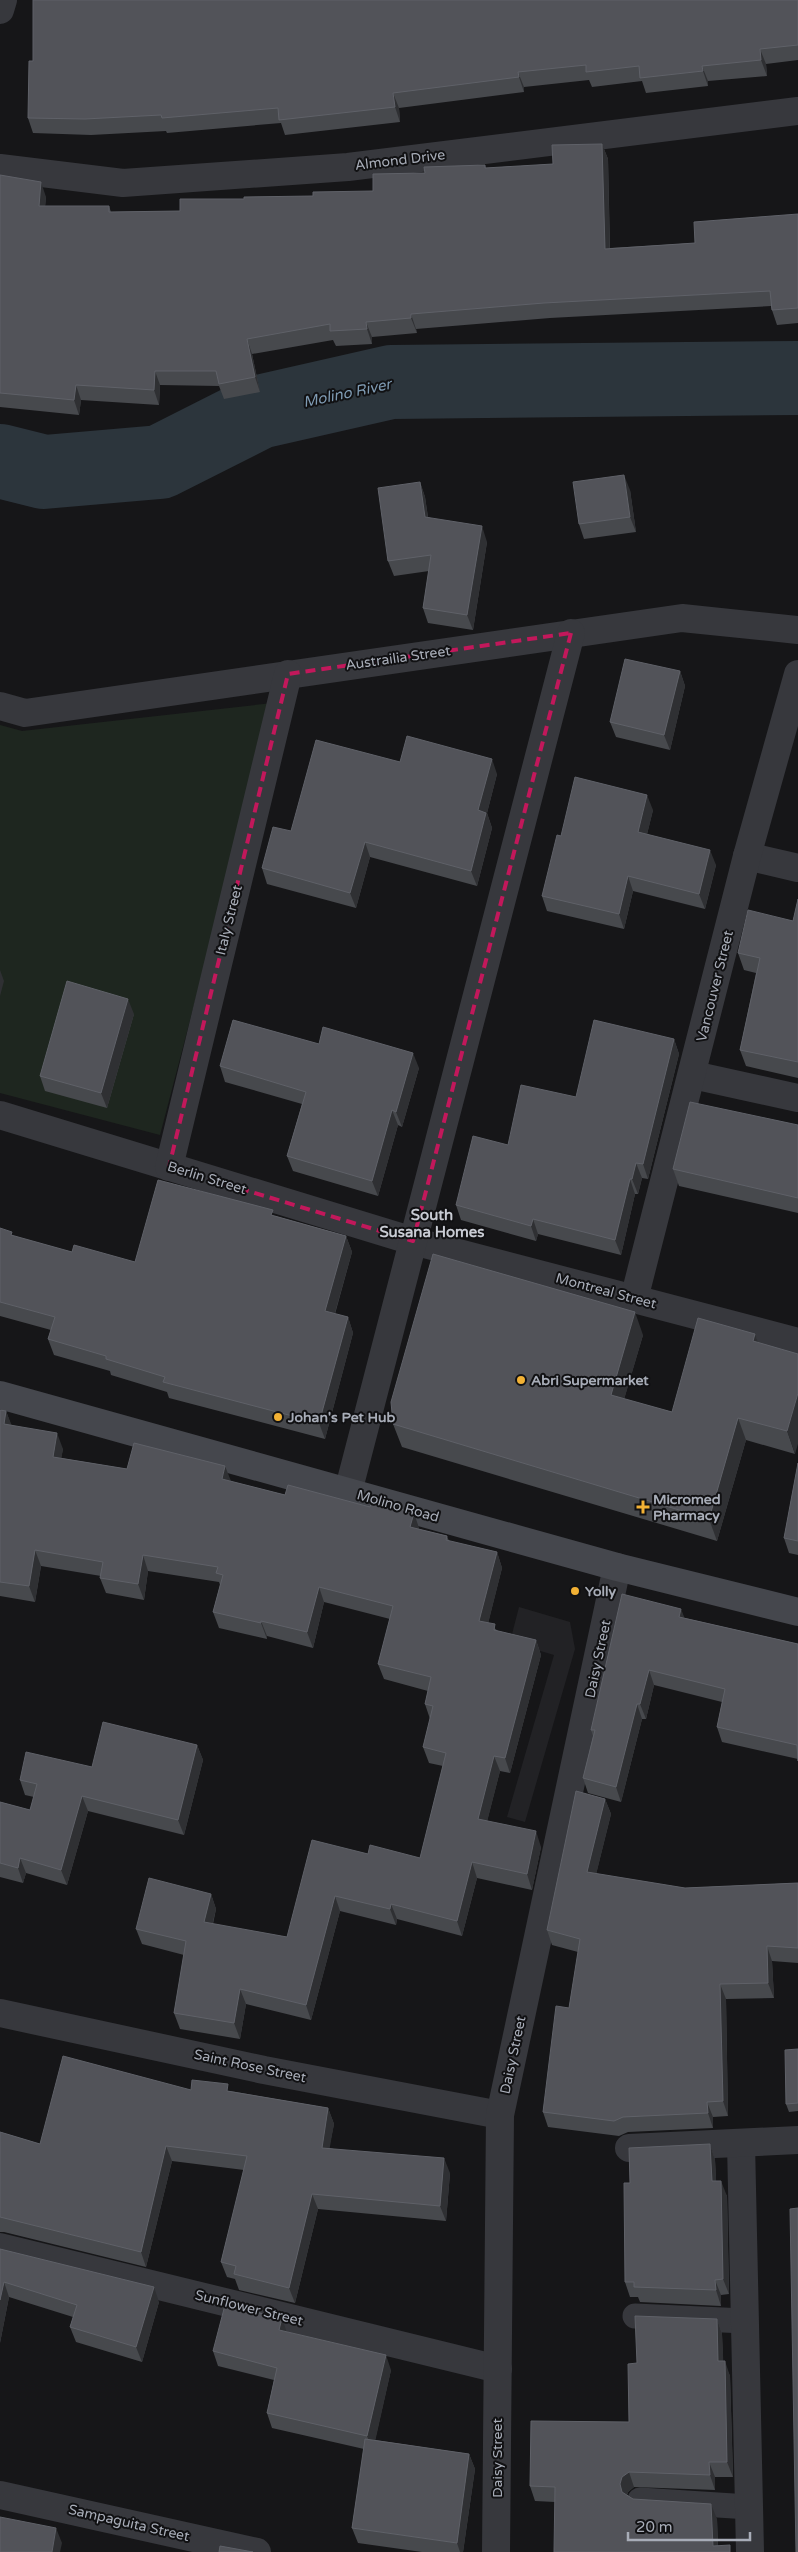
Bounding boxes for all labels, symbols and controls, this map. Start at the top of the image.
street label: Almond Drive [354,146,446,174]
water label: Molino River [301,374,395,411]
street label: Austrailia Street [344,642,452,674]
street label: Italy Street [212,883,246,957]
street label: Vancouver Street [693,928,737,1043]
street label: Berlin Street [165,1158,249,1198]
district label: South Susana Homes [379,1206,485,1241]
street label: Montreal Street [554,1269,659,1313]
place label: Abri Supermarket [531,1372,649,1389]
marker: Abri Supermarket [515,1374,527,1386]
place label: Johan's Pet Hub [287,1409,395,1426]
marker: Johan's Pet Hub [272,1411,284,1423]
street label: Molino Road [355,1486,441,1526]
place label: Micromed Pharmacy [653,1491,721,1524]
marker: Micromed Pharmacy [637,1501,649,1513]
place label: Yolly [585,1583,616,1600]
marker: Yolly [569,1585,581,1597]
street label: Daisy Street [581,1618,615,1700]
street label: Daisy Street [496,2014,530,2096]
street label: Saint Rose Street [192,2046,308,2086]
street label: Sunflower Street [193,2286,305,2330]
street label: Daisy Street [489,2418,506,2498]
street label: Sampaguita Street [67,2501,192,2545]
scale bar [628,2510,750,2542]
text: 20 m [636,2518,673,2536]

